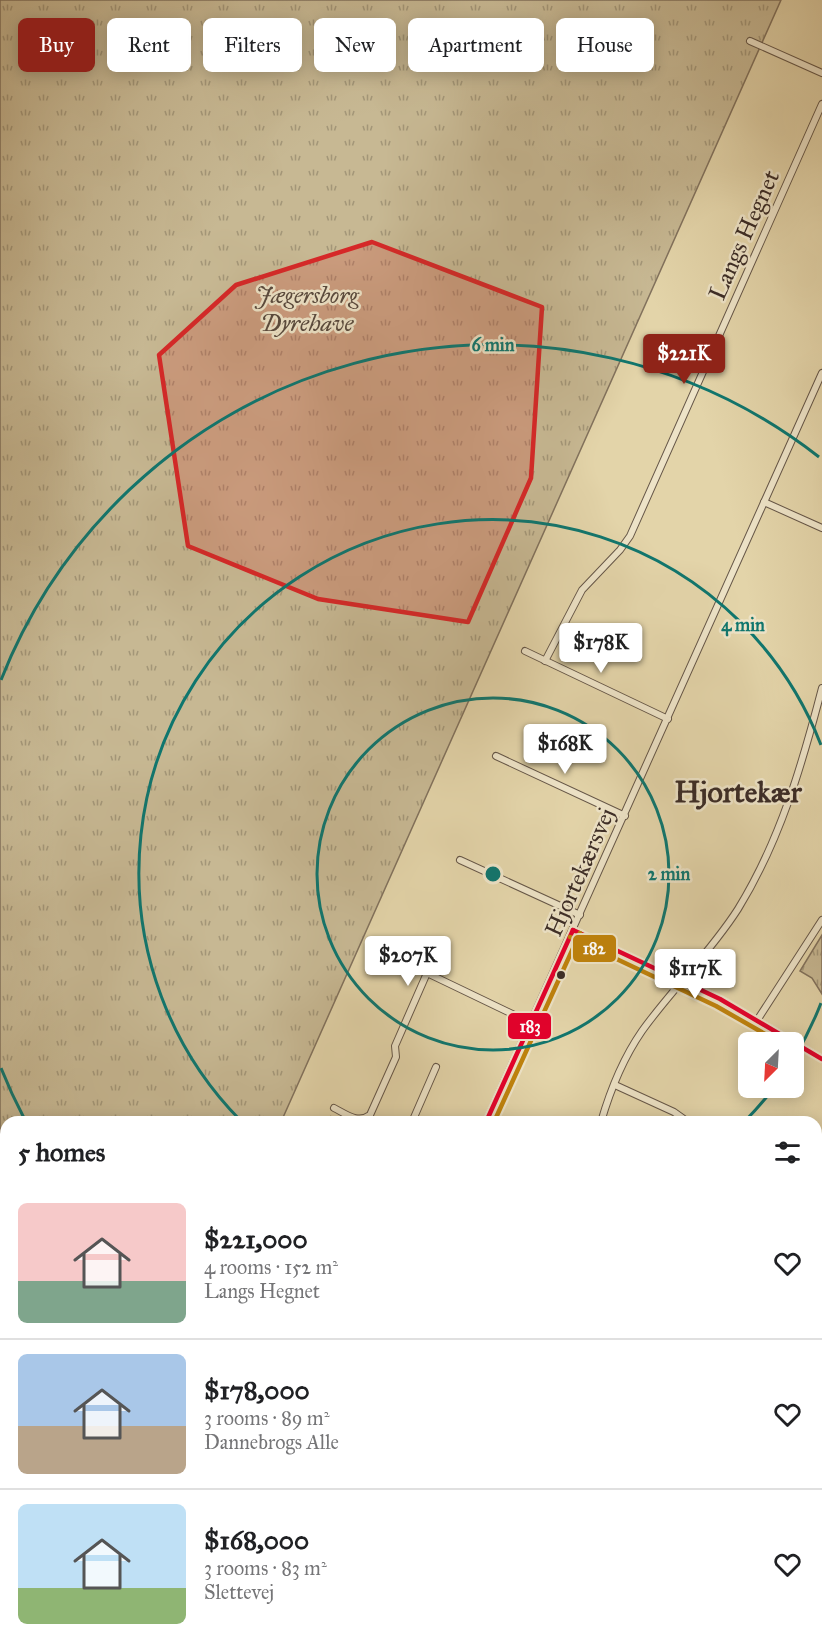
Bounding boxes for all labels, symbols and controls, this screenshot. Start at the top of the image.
chip: Buy [18,18,95,72]
chip: Rent [107,18,191,72]
chip: Filters [203,18,302,72]
chip: New [314,18,396,72]
chip: Apartment [408,18,544,72]
chip: House [556,18,654,72]
street label: Langs Hegnet [702,165,786,305]
park label: Jægersborg Dyrehave [254,280,360,338]
text: 6 min [472,334,515,356]
pin: $221K [642,334,726,385]
text: $221K [657,341,711,365]
text: 4 min [721,614,765,637]
pin: $178K [559,623,643,674]
text: $178K [573,630,629,654]
pin: $168K [523,724,607,775]
text: $168K [538,731,592,755]
district label: Hjortekær [674,774,802,810]
street label: Hjortekærsvej [538,803,622,941]
text: 2 min [648,863,691,885]
centre of rings [483,864,503,884]
line badge: 182 [572,934,617,963]
pin: $207K [366,936,450,987]
text: 182 [583,939,606,958]
text: $207K [379,943,437,967]
pin: $117K [653,949,737,1000]
text: $117K [669,956,721,980]
unlabelled marker [555,969,567,981]
line badge: 183 [507,1012,552,1040]
text: 183 [519,1017,541,1037]
north arrow [738,1032,804,1098]
map controls [738,1032,804,1098]
text: 5 homes [18,1136,105,1168]
icon: filters [771,1136,804,1169]
text: $221,000 [204,1223,308,1255]
icon: home [66,1227,138,1299]
icon: heart [771,1247,804,1280]
text: 4 rooms · 152 m² [204,1255,338,1279]
text: Langs Hegnet [204,1279,320,1303]
text: $178,000 [204,1374,310,1406]
icon: home [66,1378,138,1450]
icon: heart [771,1398,804,1431]
text: 3 rooms · 89 m² [204,1406,329,1430]
text: Dannebrogs Alle [204,1430,339,1454]
text: $168,000 [204,1524,309,1556]
icon: home [66,1528,138,1600]
icon: heart [771,1548,804,1581]
text: 3 rooms · 83 m² [204,1556,327,1580]
text: Slettevej [204,1580,274,1604]

